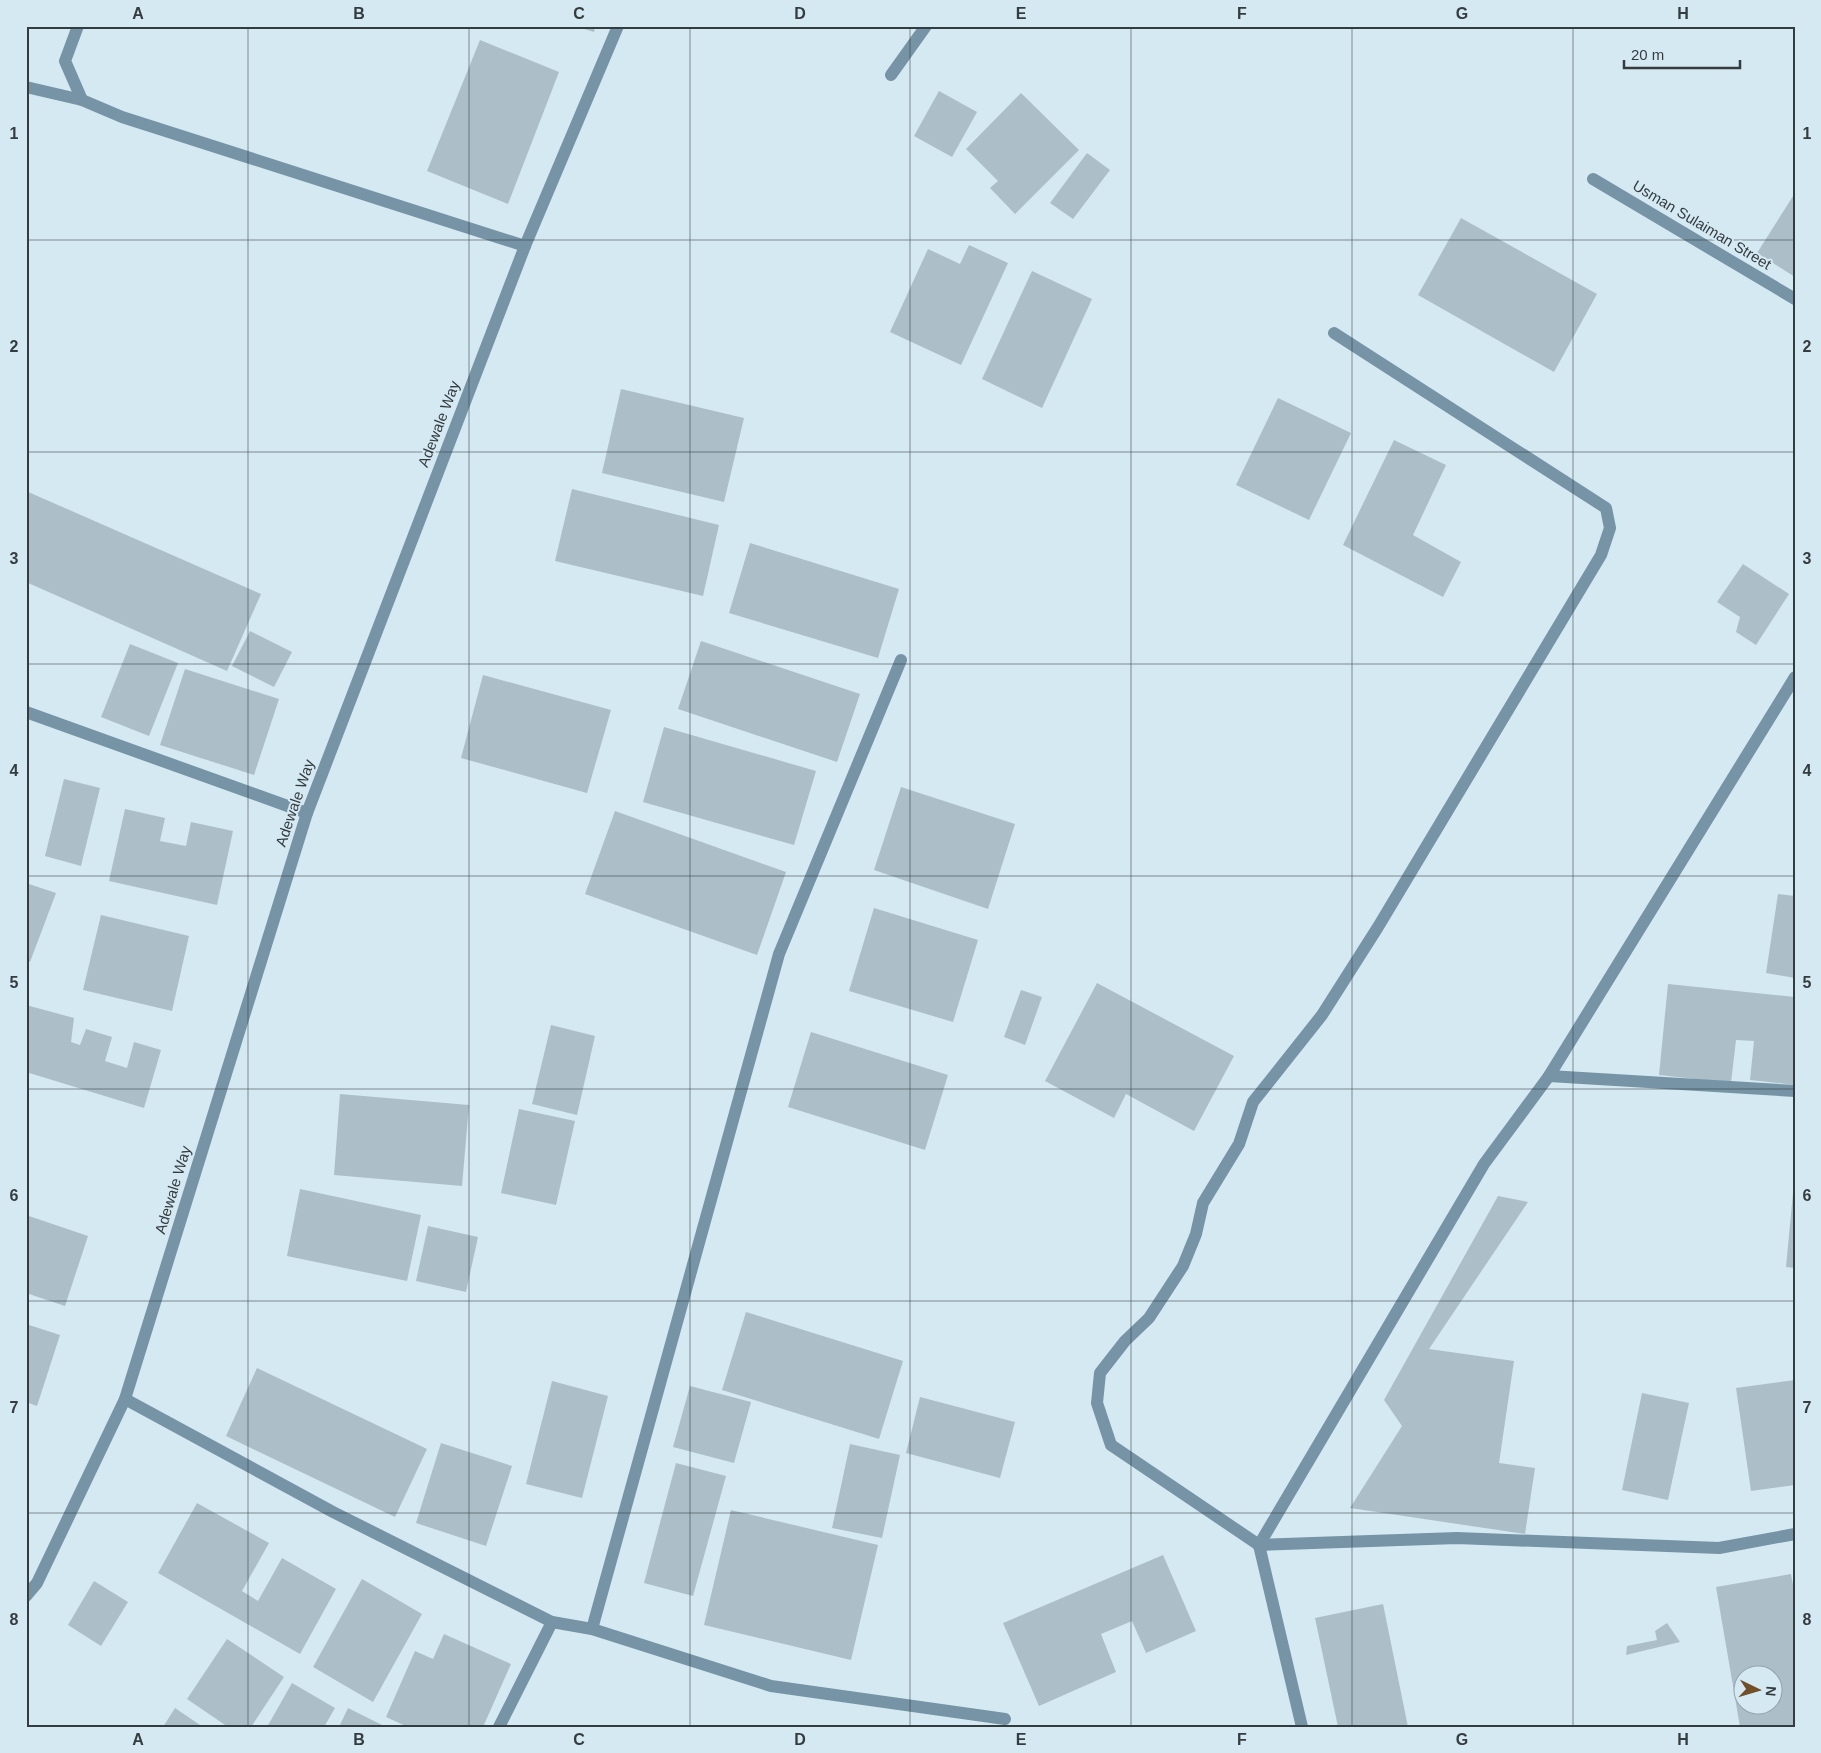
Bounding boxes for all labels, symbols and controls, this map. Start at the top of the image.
text: A [132,5,144,22]
text: B [353,5,365,22]
text: C [573,5,585,22]
text: D [794,5,806,22]
text: E [1016,5,1027,22]
text: F [1237,5,1247,22]
text: G [1456,5,1468,22]
text: H [1677,5,1689,22]
scale bar [1624,38,1740,70]
text: 20 m [1631,46,1664,63]
text: 1 [10,125,19,142]
text: 1 [1803,125,1812,142]
street label: Usman Sulaiman Street [1630,176,1775,273]
text: 2 [10,338,19,355]
text: 2 [1803,338,1812,355]
street label: Adewale Way [414,378,463,469]
text: 3 [10,550,19,567]
text: 3 [1803,550,1812,567]
street label: Adewale Way [272,757,318,849]
text: 4 [10,762,19,779]
text: 4 [1803,762,1812,779]
text: 5 [10,974,19,991]
text: 5 [1803,974,1812,991]
street label: Adewale Way [151,1143,194,1236]
text: 6 [10,1187,19,1204]
text: 6 [1803,1187,1812,1204]
text: 7 [10,1399,19,1416]
text: 7 [1803,1399,1812,1416]
text: 8 [10,1611,19,1628]
text: 8 [1803,1611,1812,1628]
north arrow [1734,1666,1784,1716]
text: N [1763,1685,1779,1697]
text: A [132,1731,144,1748]
text: B [353,1731,365,1748]
text: C [573,1731,585,1748]
text: D [794,1731,806,1748]
text: E [1016,1731,1027,1748]
text: F [1237,1731,1247,1748]
text: G [1456,1731,1468,1748]
text: H [1677,1731,1689,1748]

